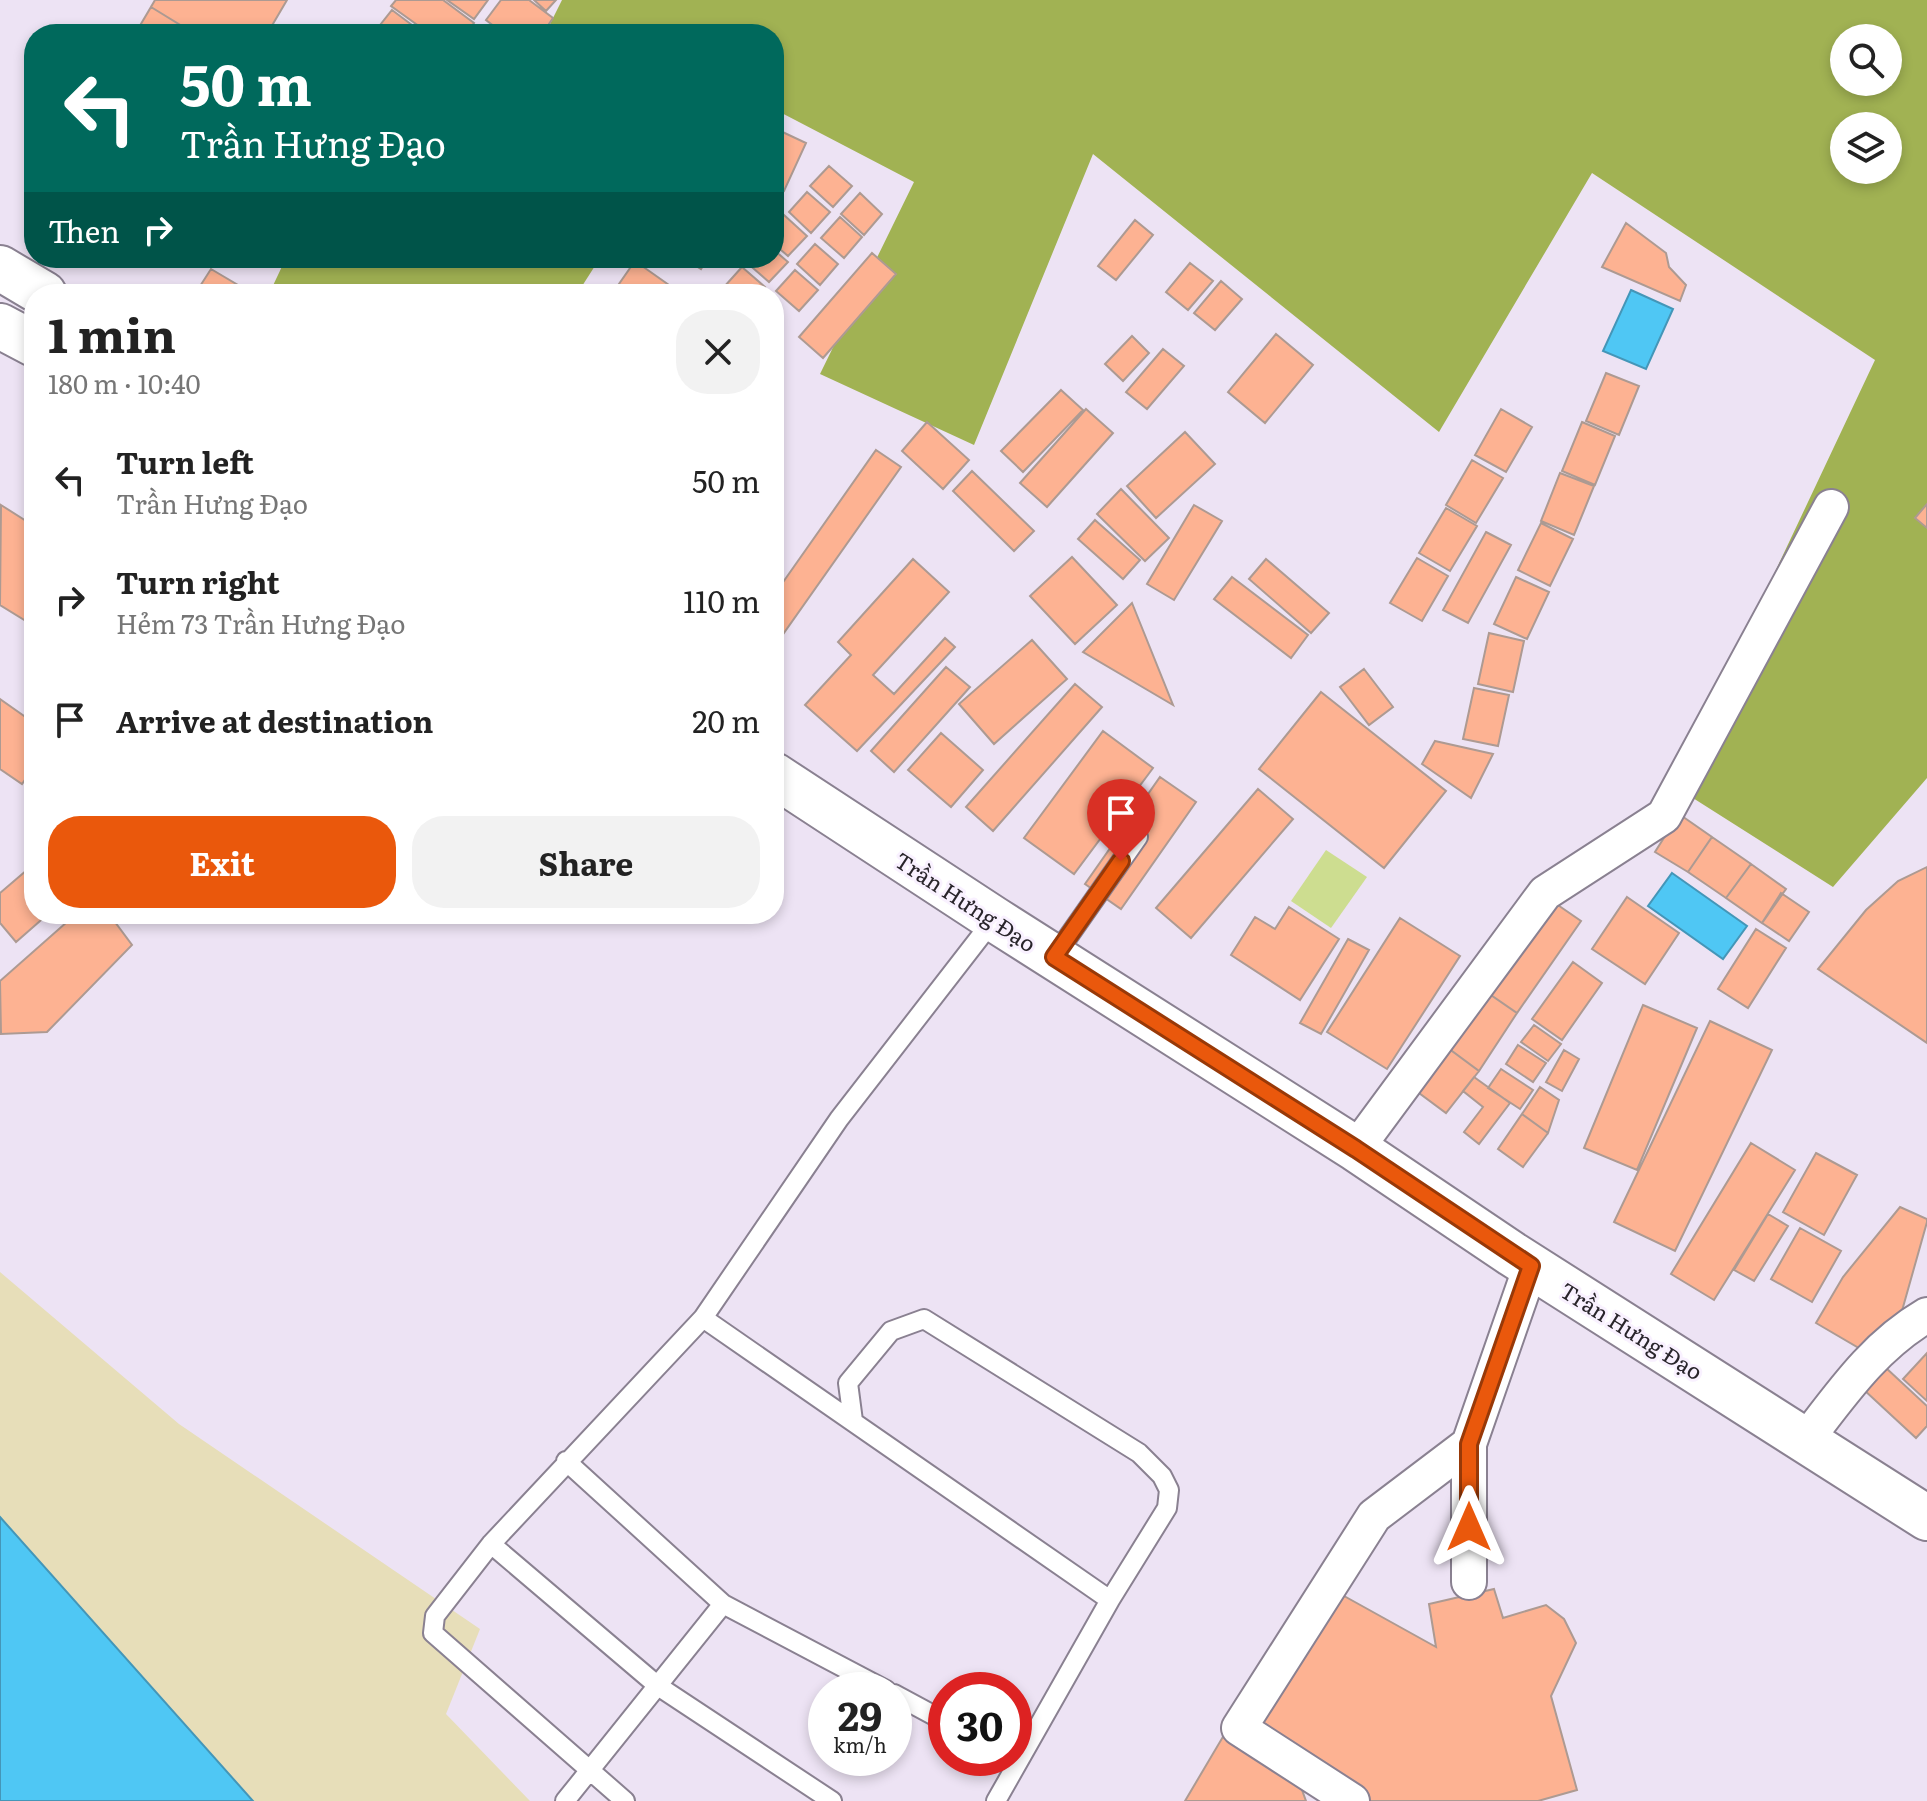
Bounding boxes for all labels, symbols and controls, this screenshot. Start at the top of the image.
map controls [1830,24,1902,184]
button: search [1830,24,1902,96]
text: 50 m [180,40,312,123]
icon: left [48,56,152,160]
button: layers [1830,112,1902,184]
text: Trần Hưng Đạo [180,116,446,169]
text: Then [48,208,120,252]
icon: right [136,208,180,252]
text: 1 min [48,297,176,368]
button: close [676,310,760,394]
text: 180 m · 10:40 [48,363,201,402]
text: Turn left [116,439,254,483]
icon: left [48,458,92,502]
text: 50 m [692,458,760,502]
text: Trần Hưng Đạo [116,483,308,522]
text: Turn right [116,559,280,603]
icon: right [48,578,92,622]
text: 110 m [683,578,760,622]
text: Hẻm 73 Trần Hưng Đạo [116,603,405,642]
icon: arrive [48,698,92,742]
text: Arrive at destination [116,698,433,742]
text: 20 m [692,698,760,742]
pin [1087,779,1155,861]
icon: arrive [1099,791,1143,835]
button: Exit [48,816,396,908]
button: Share [412,816,760,908]
street label: Trần Hưng Đạo [889,843,1043,959]
street label: Trần Hưng Đạo [1554,1273,1710,1387]
position arrow [1427,1485,1511,1569]
speed limit sign: 30 [928,1672,1032,1776]
text: 29 [838,1684,882,1743]
text: km/h [833,1729,887,1759]

